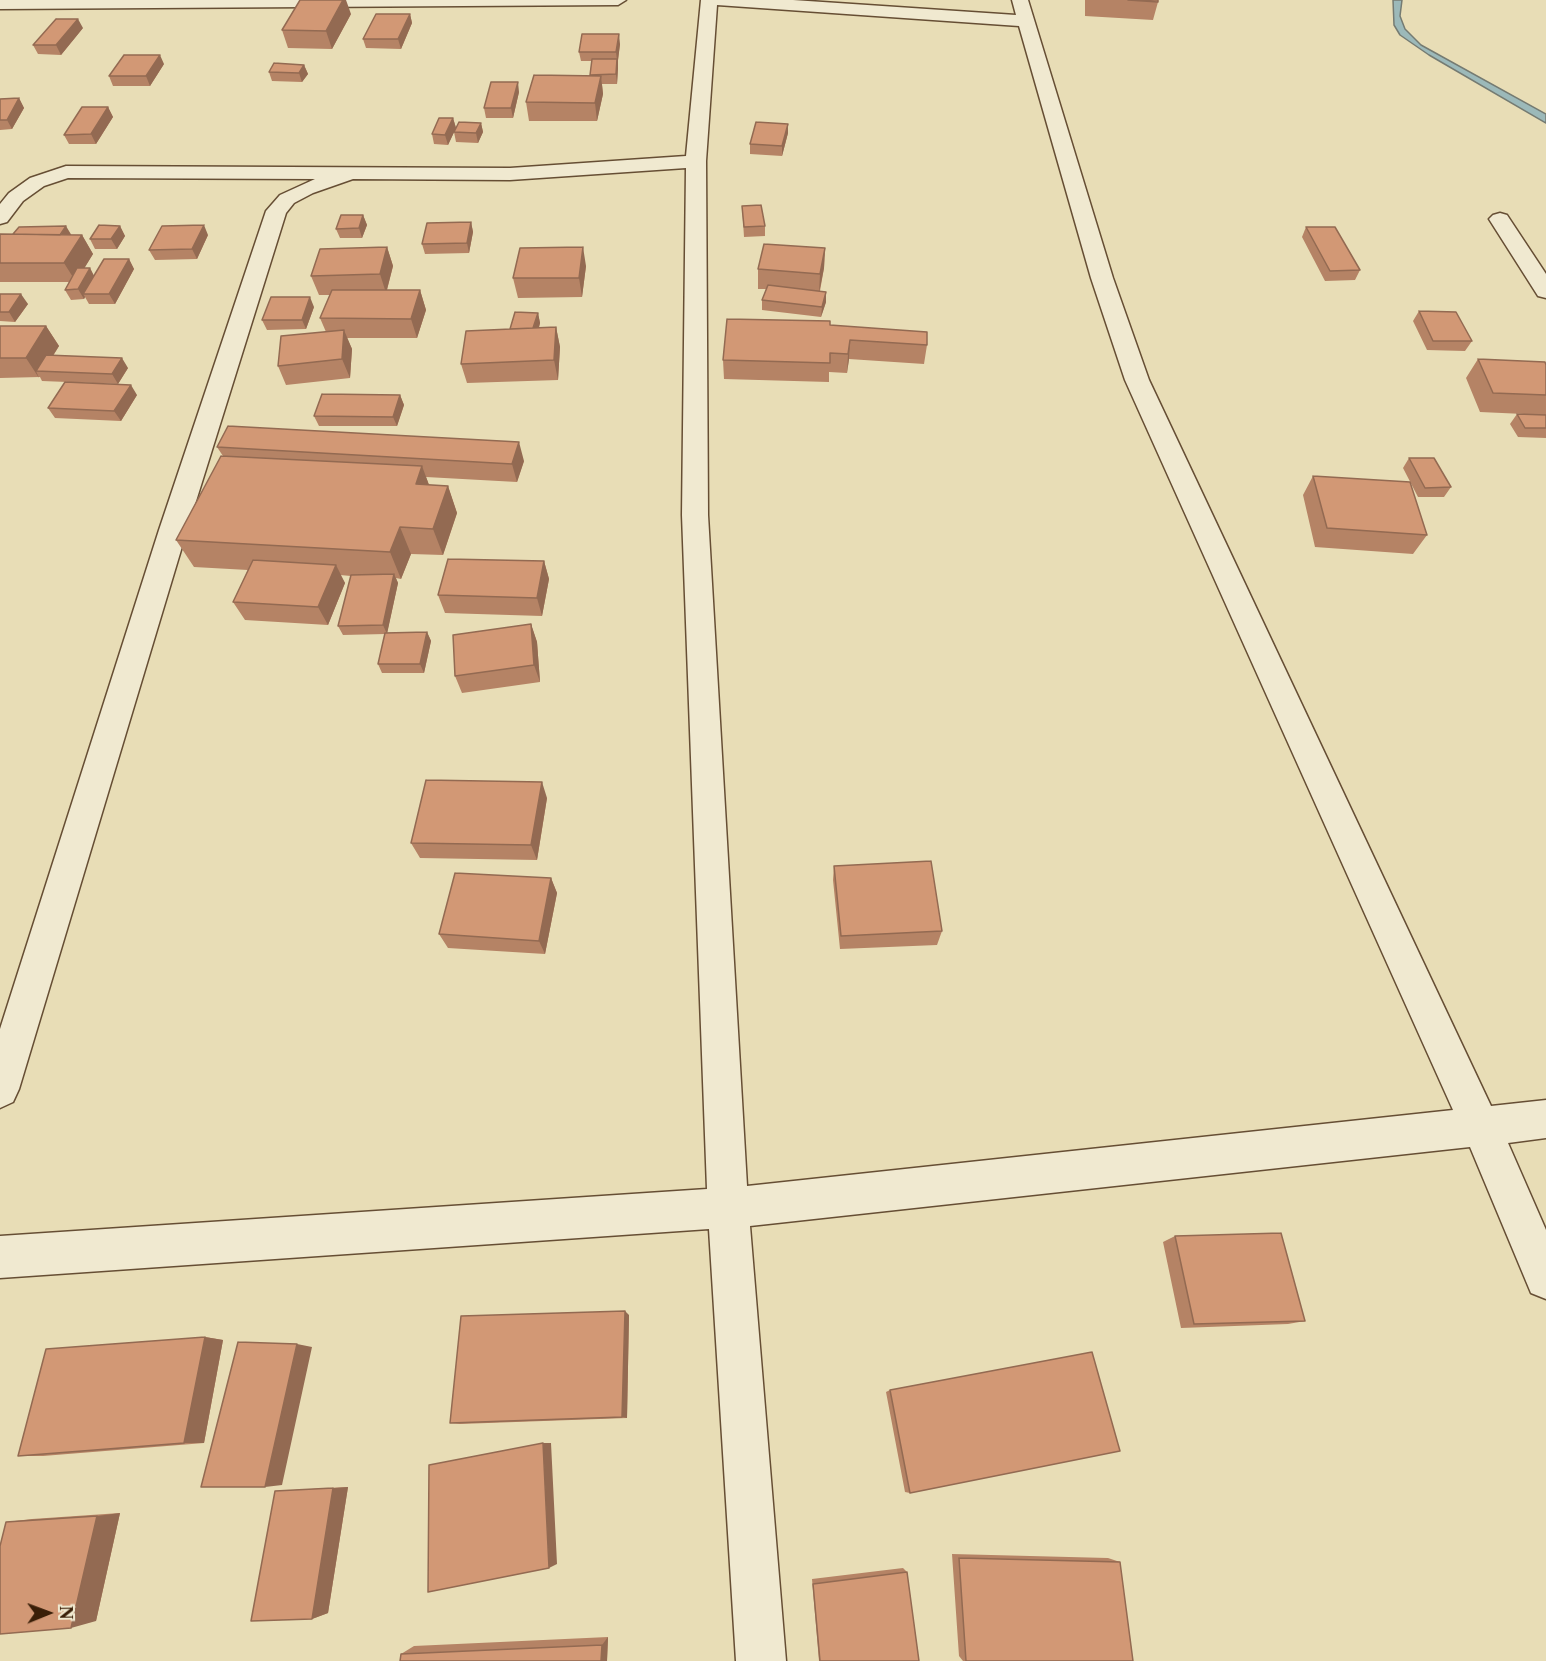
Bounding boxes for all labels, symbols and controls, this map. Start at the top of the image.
north arrow [18,1583,78,1643]
text: N [56,1606,76,1620]

